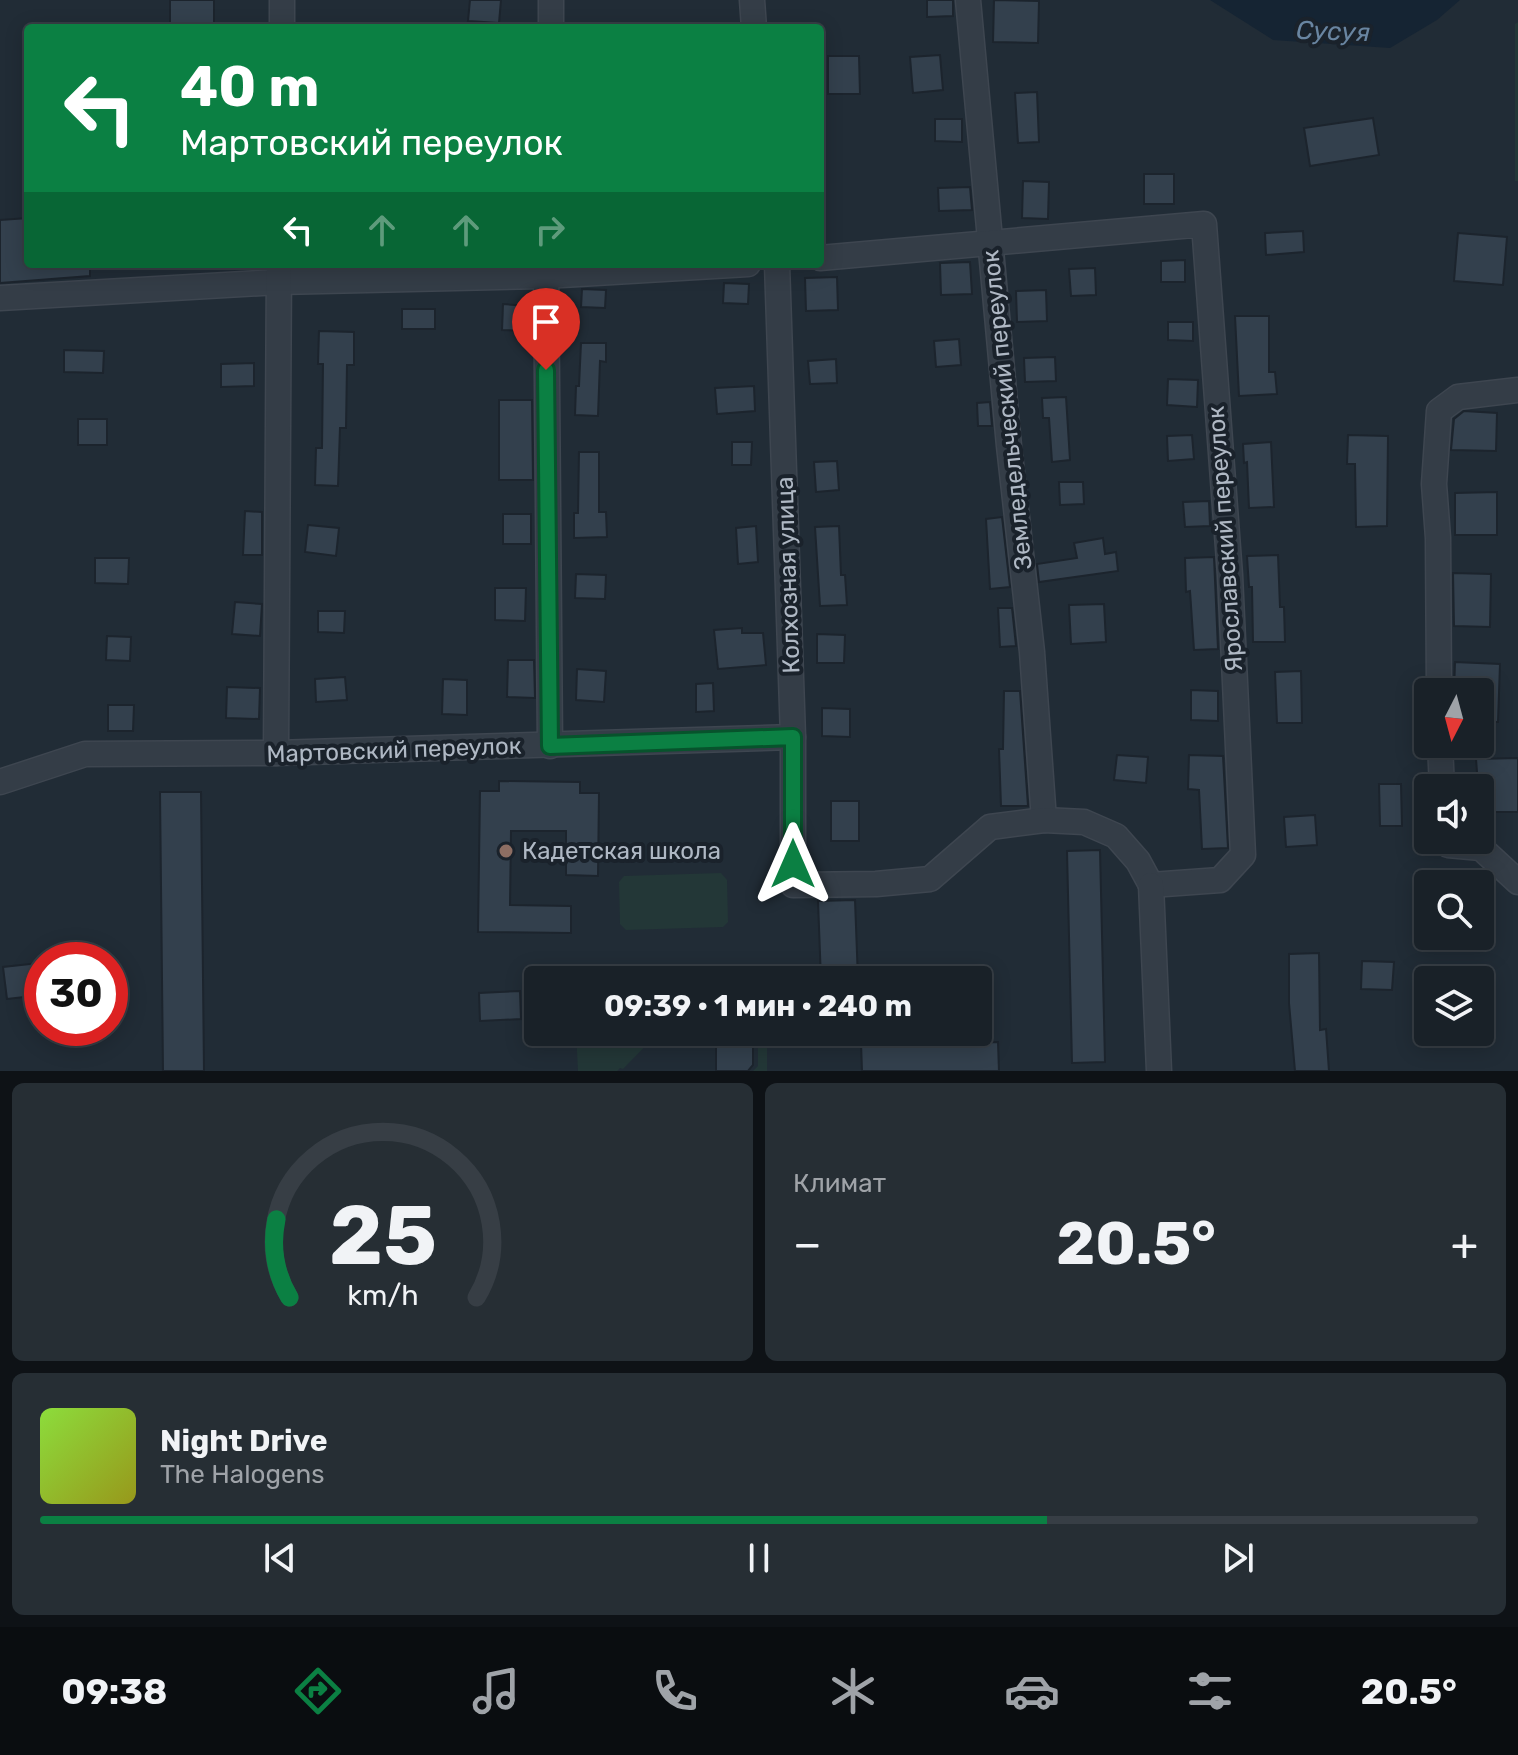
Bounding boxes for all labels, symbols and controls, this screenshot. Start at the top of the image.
water label: Сусуя [1295,15,1371,48]
text: 40 m [180,54,320,120]
icon: left [48,56,152,160]
text: Мартовский переулок [180,121,563,164]
icon: left [276,208,320,252]
icon: ahead [360,208,404,252]
icon: ahead [444,208,488,252]
icon: right [528,208,572,252]
street label: Земледельческий переулок [976,249,1038,571]
pin [512,288,580,370]
icon: arrive [524,300,568,344]
street label: Ярославский переулок [1202,405,1248,673]
street label: Колхозная улица [771,476,805,674]
north arrow [1414,678,1494,758]
map controls [1414,678,1494,1046]
street label: Мартовский переулок [266,732,522,768]
button: sound [1414,774,1494,854]
position arrow [751,822,835,906]
place label: Кадетская школа [522,837,721,865]
marker: Кадетская школа [497,842,515,860]
button: search [1414,870,1494,950]
speed limit sign: 30 [24,942,128,1046]
button: layers [1414,966,1494,1046]
text: 09:39 · 1 мин · 240 m [604,988,912,1024]
text: Климат [793,1168,886,1199]
text: 25 [329,1186,436,1285]
text: 20.5° [1056,1208,1216,1279]
text: − [793,1218,822,1270]
text: + [1451,1218,1478,1270]
text: km/h [347,1278,418,1312]
text: Night Drive [160,1423,328,1459]
text: The Halogens [160,1459,325,1490]
icon: previous [258,1536,302,1580]
icon: pause [737,1536,781,1580]
icon: next [1216,1536,1260,1580]
icon: directions [290,1663,346,1719]
icon: music [468,1663,524,1719]
icon: phone [647,1663,703,1719]
icon: climate [825,1663,881,1719]
icon: car [1004,1663,1060,1719]
icon: filters [1182,1663,1238,1719]
text: 09:38 [61,1670,167,1713]
text: 20.5° [1361,1670,1457,1713]

